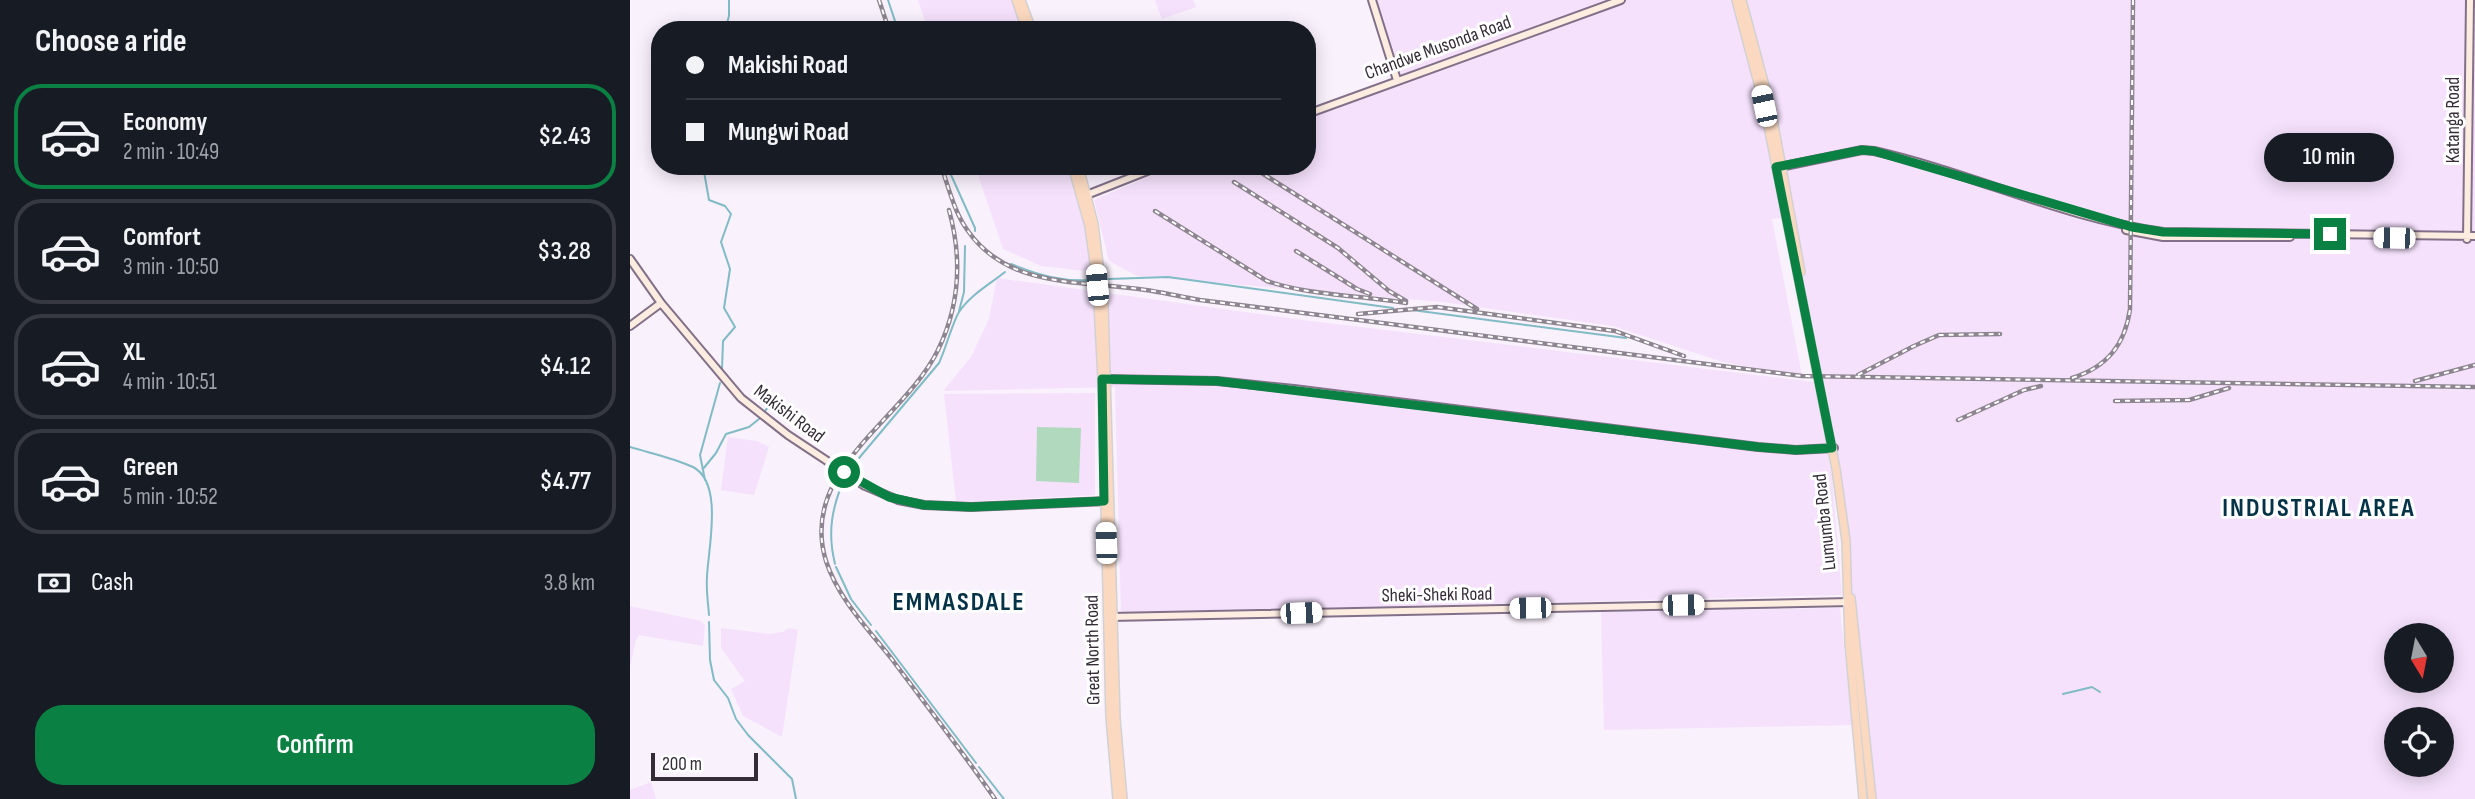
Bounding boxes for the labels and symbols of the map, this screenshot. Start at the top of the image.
street label: Chandwe Musonda Road [1362,11,1514,85]
street label: Katanga Road [2442,77,2465,163]
car [1750,83,1779,129]
callout: 10 min [2265,132,2395,182]
route end [2314,218,2346,250]
car [2373,227,2416,249]
car [1085,263,1110,307]
street label: Makishi Road [749,380,829,448]
route start [828,456,860,488]
street label: Lumumba Road [1808,472,1842,572]
district label: INDUSTRIAL AREA [2222,493,2416,524]
car [1095,522,1118,564]
street label: Sheki-Sheki Road [1381,583,1493,607]
district label: EMMASDALE [892,587,1026,618]
car [1662,594,1705,616]
street label: Great North Road [1081,595,1105,705]
car [1509,597,1552,619]
car [1280,602,1323,624]
north arrow [2384,623,2454,693]
scale bar [651,750,758,782]

